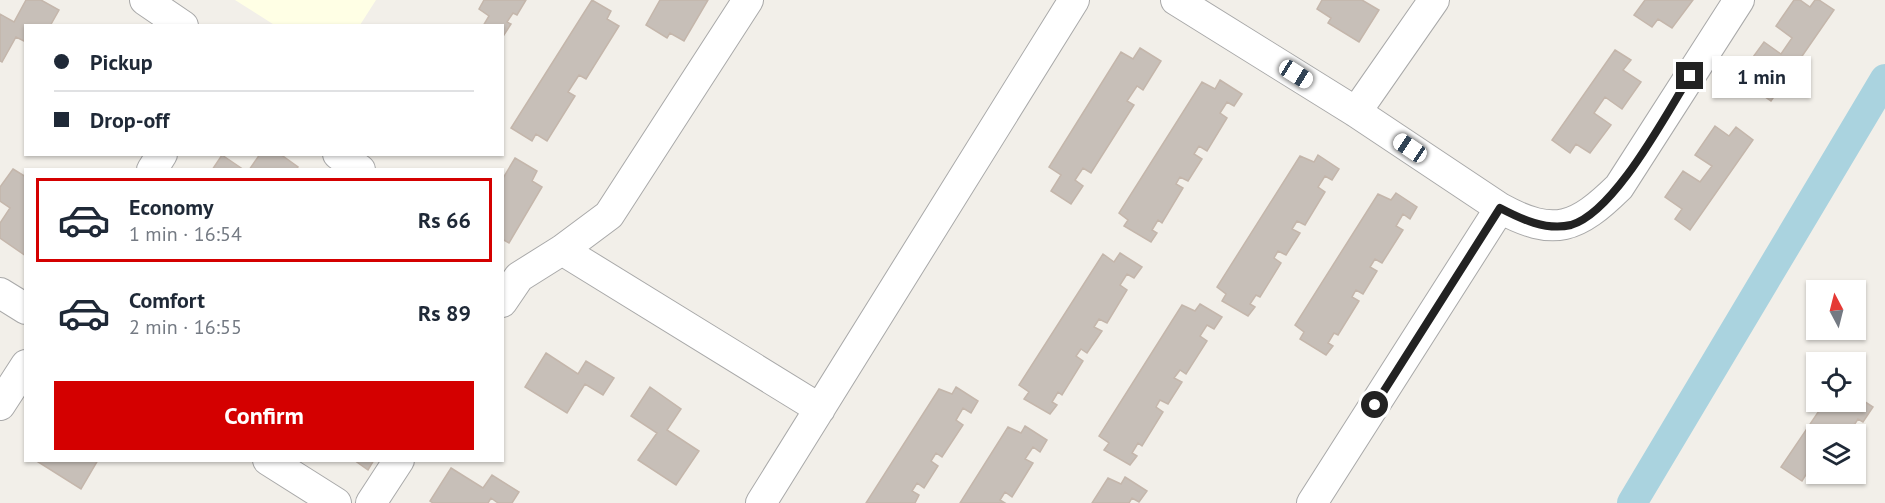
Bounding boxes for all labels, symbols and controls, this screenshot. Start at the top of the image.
text: Pickup [90,48,153,76]
callout: 1 min [1711,55,1810,97]
car [1276,57,1316,91]
route end [1676,62,1703,89]
text: 1 min [1737,64,1786,90]
text: Drop-off [90,106,169,134]
car [1390,130,1430,166]
icon: car [57,193,111,247]
text: Economy [129,193,213,221]
text: Rs 66 [418,206,471,234]
text: 1 min · 16:54 [129,221,242,247]
north arrow [1806,280,1866,340]
map controls [1806,280,1866,484]
icon: car [57,286,111,340]
text: Comfort [129,286,205,314]
text: Rs 89 [418,299,471,327]
text: 2 min · 16:55 [129,314,242,340]
button: locate [1806,352,1866,412]
button: Confirm [54,381,474,450]
route start [1361,391,1388,418]
button: layers [1806,424,1866,484]

